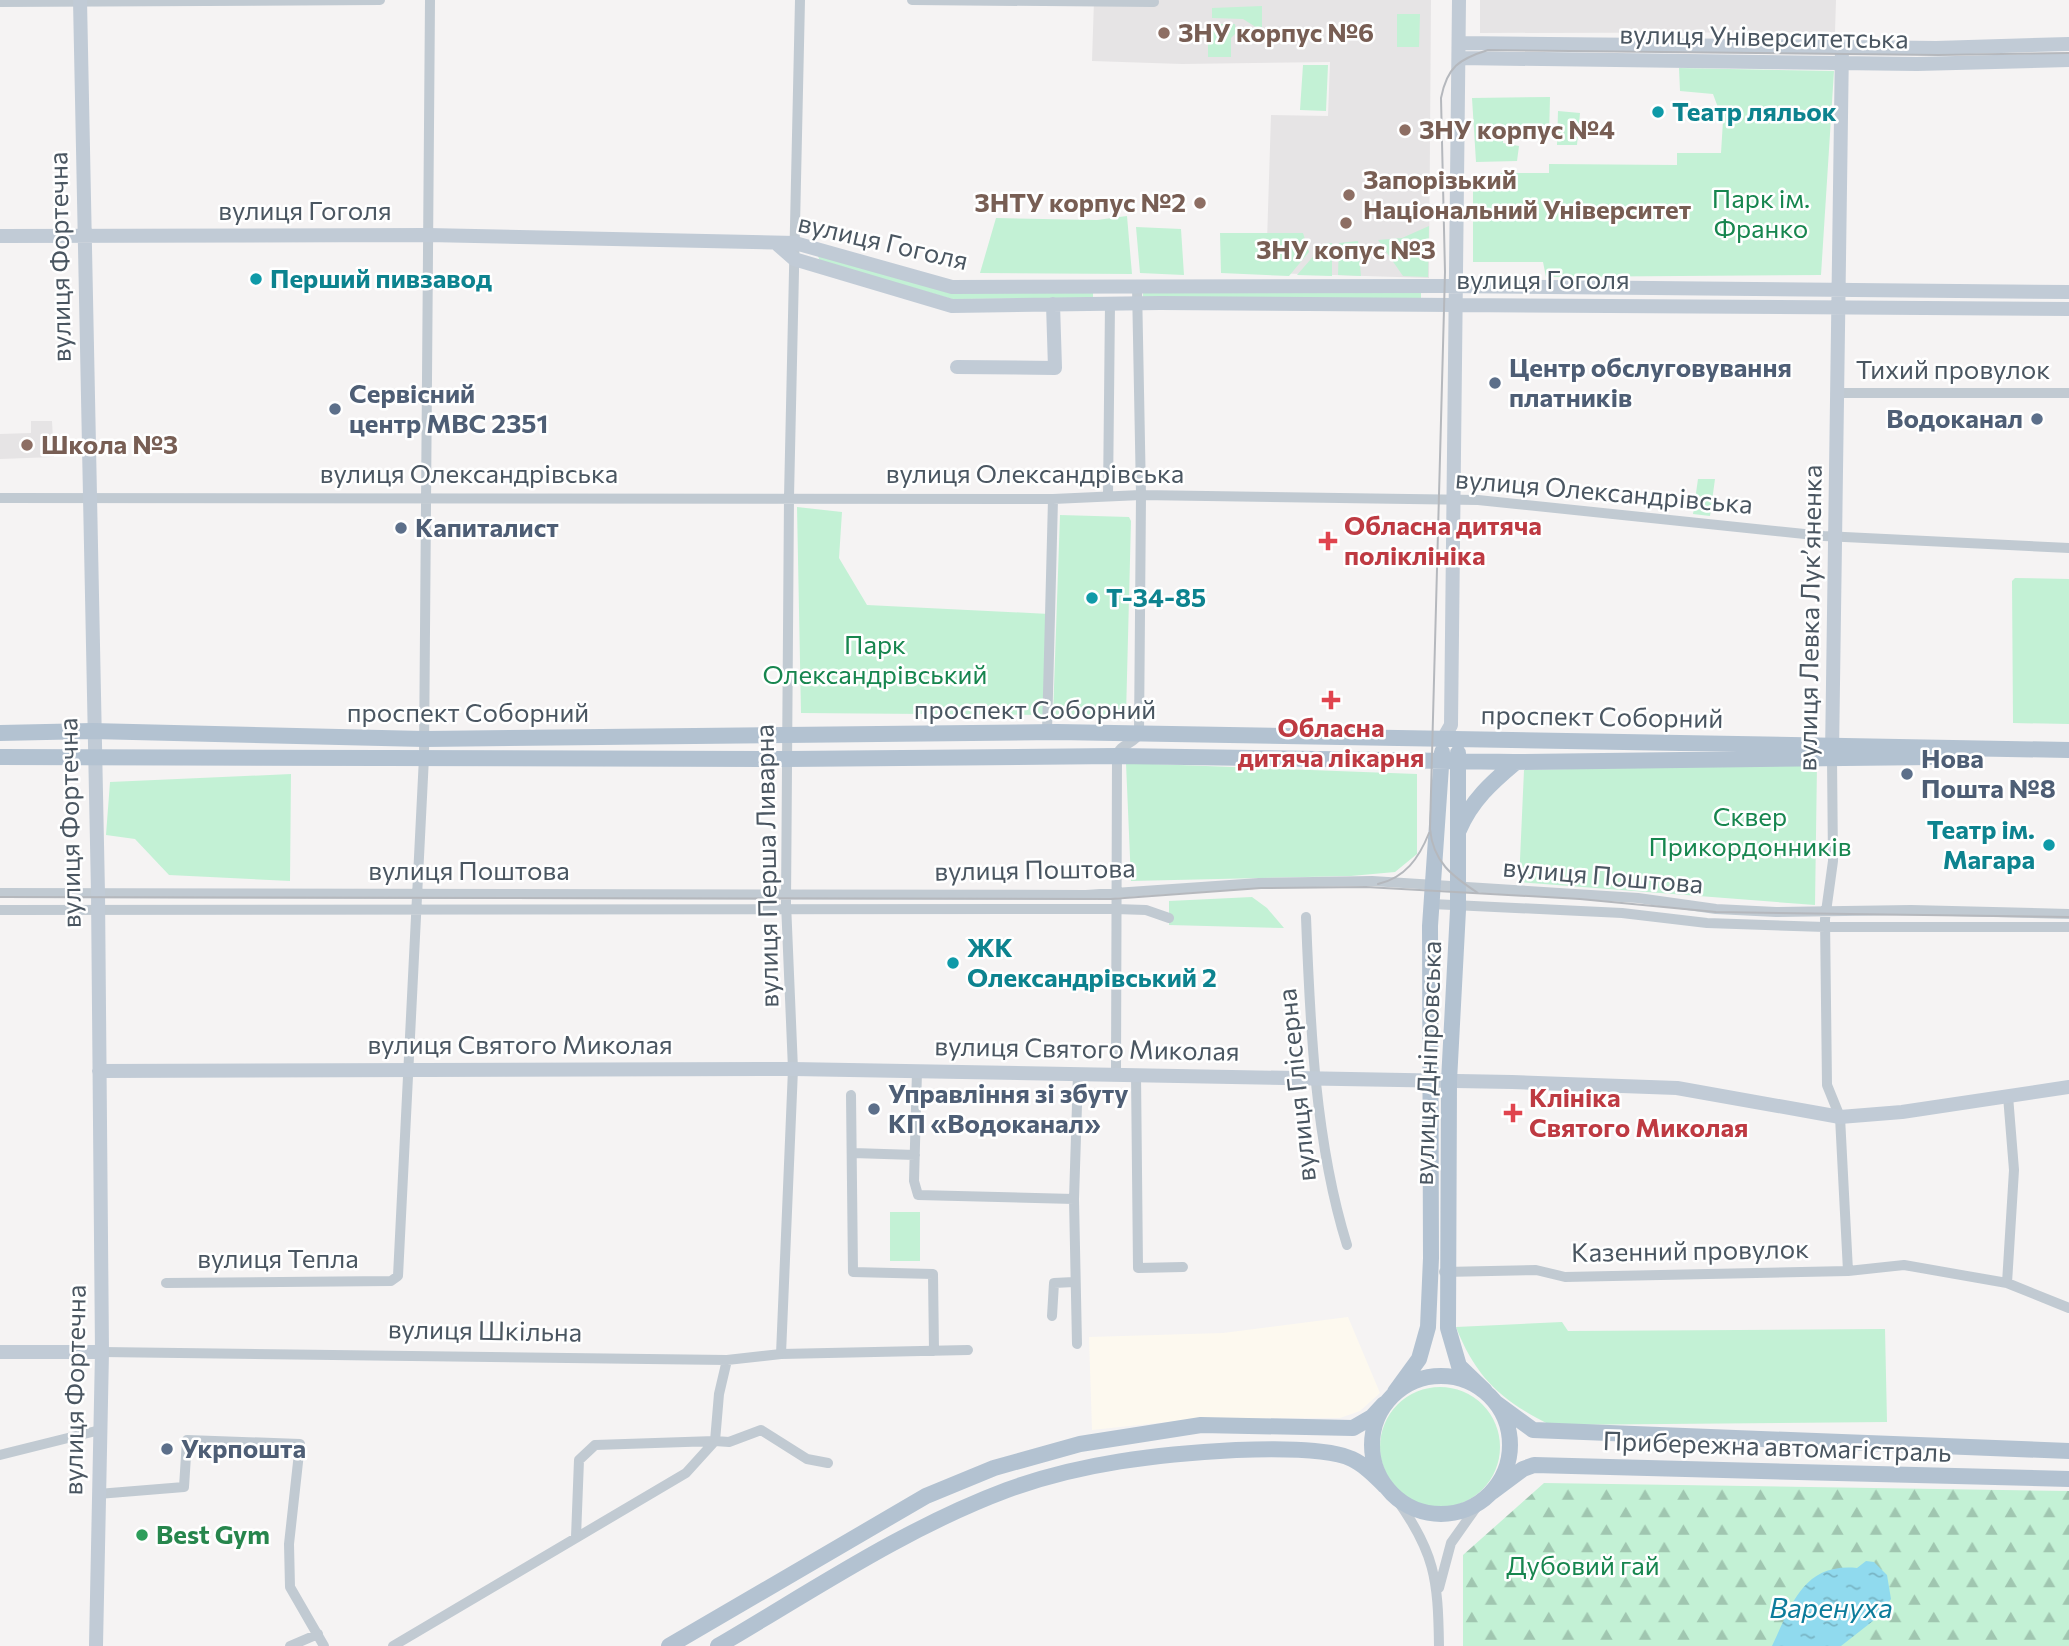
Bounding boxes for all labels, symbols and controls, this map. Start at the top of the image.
place label: ЗНУ корпус №6 [1178,16,1374,47]
street label: вулиця Університетська [1619,17,1909,54]
marker: ЗНУ корпус №6 [1156,25,1172,41]
place label: Театр ляльок [1672,95,1837,126]
marker: Театр ляльок [1650,104,1666,120]
place label: ЗНУ корпус №4 [1419,113,1615,144]
marker: ЗНУ корпус №4 [1397,122,1413,138]
street label: вулиця Фортечна [41,151,76,363]
place label: Запорізький Національний Університет [1363,163,1692,224]
park label: Парк ім. Франко [1712,182,1810,243]
place label: ЗНТУ корпус №2 [974,186,1186,217]
marker: Запорізький Національний Університет [1341,187,1357,203]
street label: вулиця Гоголя [218,194,392,225]
marker: ЗНТУ корпус №2 [1192,195,1208,211]
street label: вулиця Гоголя [795,206,971,275]
marker: ЗНУ копус №3 [1338,215,1354,231]
place label: ЗНУ копус №3 [1256,233,1436,264]
place label: Перший пивзавод [270,262,492,293]
street label: вулиця Гоголя [1456,263,1630,294]
marker: Перший пивзавод [248,271,264,287]
place label: Центр обслуговування платників [1509,351,1792,412]
street label: Тихий провулок [1856,353,2050,384]
marker: Центр обслуговування платників [1487,375,1503,391]
place label: Сервісний центр МВС 2351 [349,377,548,438]
marker: Сервісний центр МВС 2351 [327,401,343,417]
place label: Водоканал [1886,402,2023,433]
marker: Водоканал [2029,411,2045,427]
place label: Школа №3 [41,428,178,459]
marker: Школа №3 [19,437,35,453]
street label: вулиця Олександрівська [320,457,618,488]
street label: вулиця Олександрівська [886,457,1184,488]
street label: вулиця Олександрівська [1454,462,1754,519]
street label: вулиця Левка Лукʼяненка [1790,464,1827,772]
place label: Обласна дитяча поліклініка [1344,509,1542,570]
place label: Капиталист [415,511,559,542]
marker: Капиталист [393,520,409,536]
marker: Обласна дитяча поліклініка [1318,531,1338,551]
place label: Т-34-85 [1106,581,1206,612]
marker: Т-34-85 [1084,590,1100,606]
park label: Парк Олександрівський [763,628,987,689]
marker: Обласна дитяча лікарня [1321,690,1341,710]
street label: проспект Соборний [914,693,1156,724]
street label: проспект Соборний [347,696,589,727]
street label: проспект Соборний [1481,698,1724,733]
place label: Обласна дитяча лікарня [1238,711,1424,772]
street label: вулиця Фортечна [51,717,86,929]
street label: вулиця Перша Ливарна [748,724,783,1008]
place label: Нова Пошта №8 [1921,742,2056,803]
marker: Нова Пошта №8 [1899,766,1915,782]
park label: Сквер Прикордонників [1648,800,1852,861]
place label: Театр ім. Магара [1927,813,2035,874]
marker: Театр ім. Магара [2041,837,2057,853]
street label: вулиця Поштова [1501,850,1705,899]
street label: вулиця Поштова [934,851,1136,886]
street label: вулиця Поштова [368,854,570,885]
place label: ЖК Олександрівський 2 [967,931,1217,992]
street label: вулиця Дніпровська [1407,940,1446,1186]
marker: ЖК Олександрівський 2 [945,955,961,971]
street label: вулиця Глісерна [1270,987,1321,1183]
street label: вулиця Святого Миколая [367,1028,673,1059]
street label: вулиця Святого Миколая [934,1029,1240,1066]
place label: Управлiння зi збуту КП «Водоканал» [888,1077,1129,1138]
place label: Клініка Святого Миколая [1529,1081,1748,1142]
marker: Управлiння зi збуту КП «Водоканал» [866,1101,882,1117]
marker: Клініка Святого Миколая [1503,1103,1523,1123]
street label: Казенний провулок [1571,1232,1809,1267]
street label: вулиця Тепла [197,1242,359,1273]
street label: вулиця Фортечна [56,1284,91,1496]
street label: вулиця Шкільна [388,1312,582,1347]
street label: Прибережна автомагістраль [1602,1424,1952,1467]
place label: Укрпошта [181,1432,306,1463]
marker: Укрпошта [159,1441,175,1457]
place label: Best Gym [156,1518,270,1549]
marker: Best Gym [134,1527,150,1543]
park label: Дубовий гай [1506,1549,1660,1580]
water label: Варенуха [1769,1590,1893,1624]

